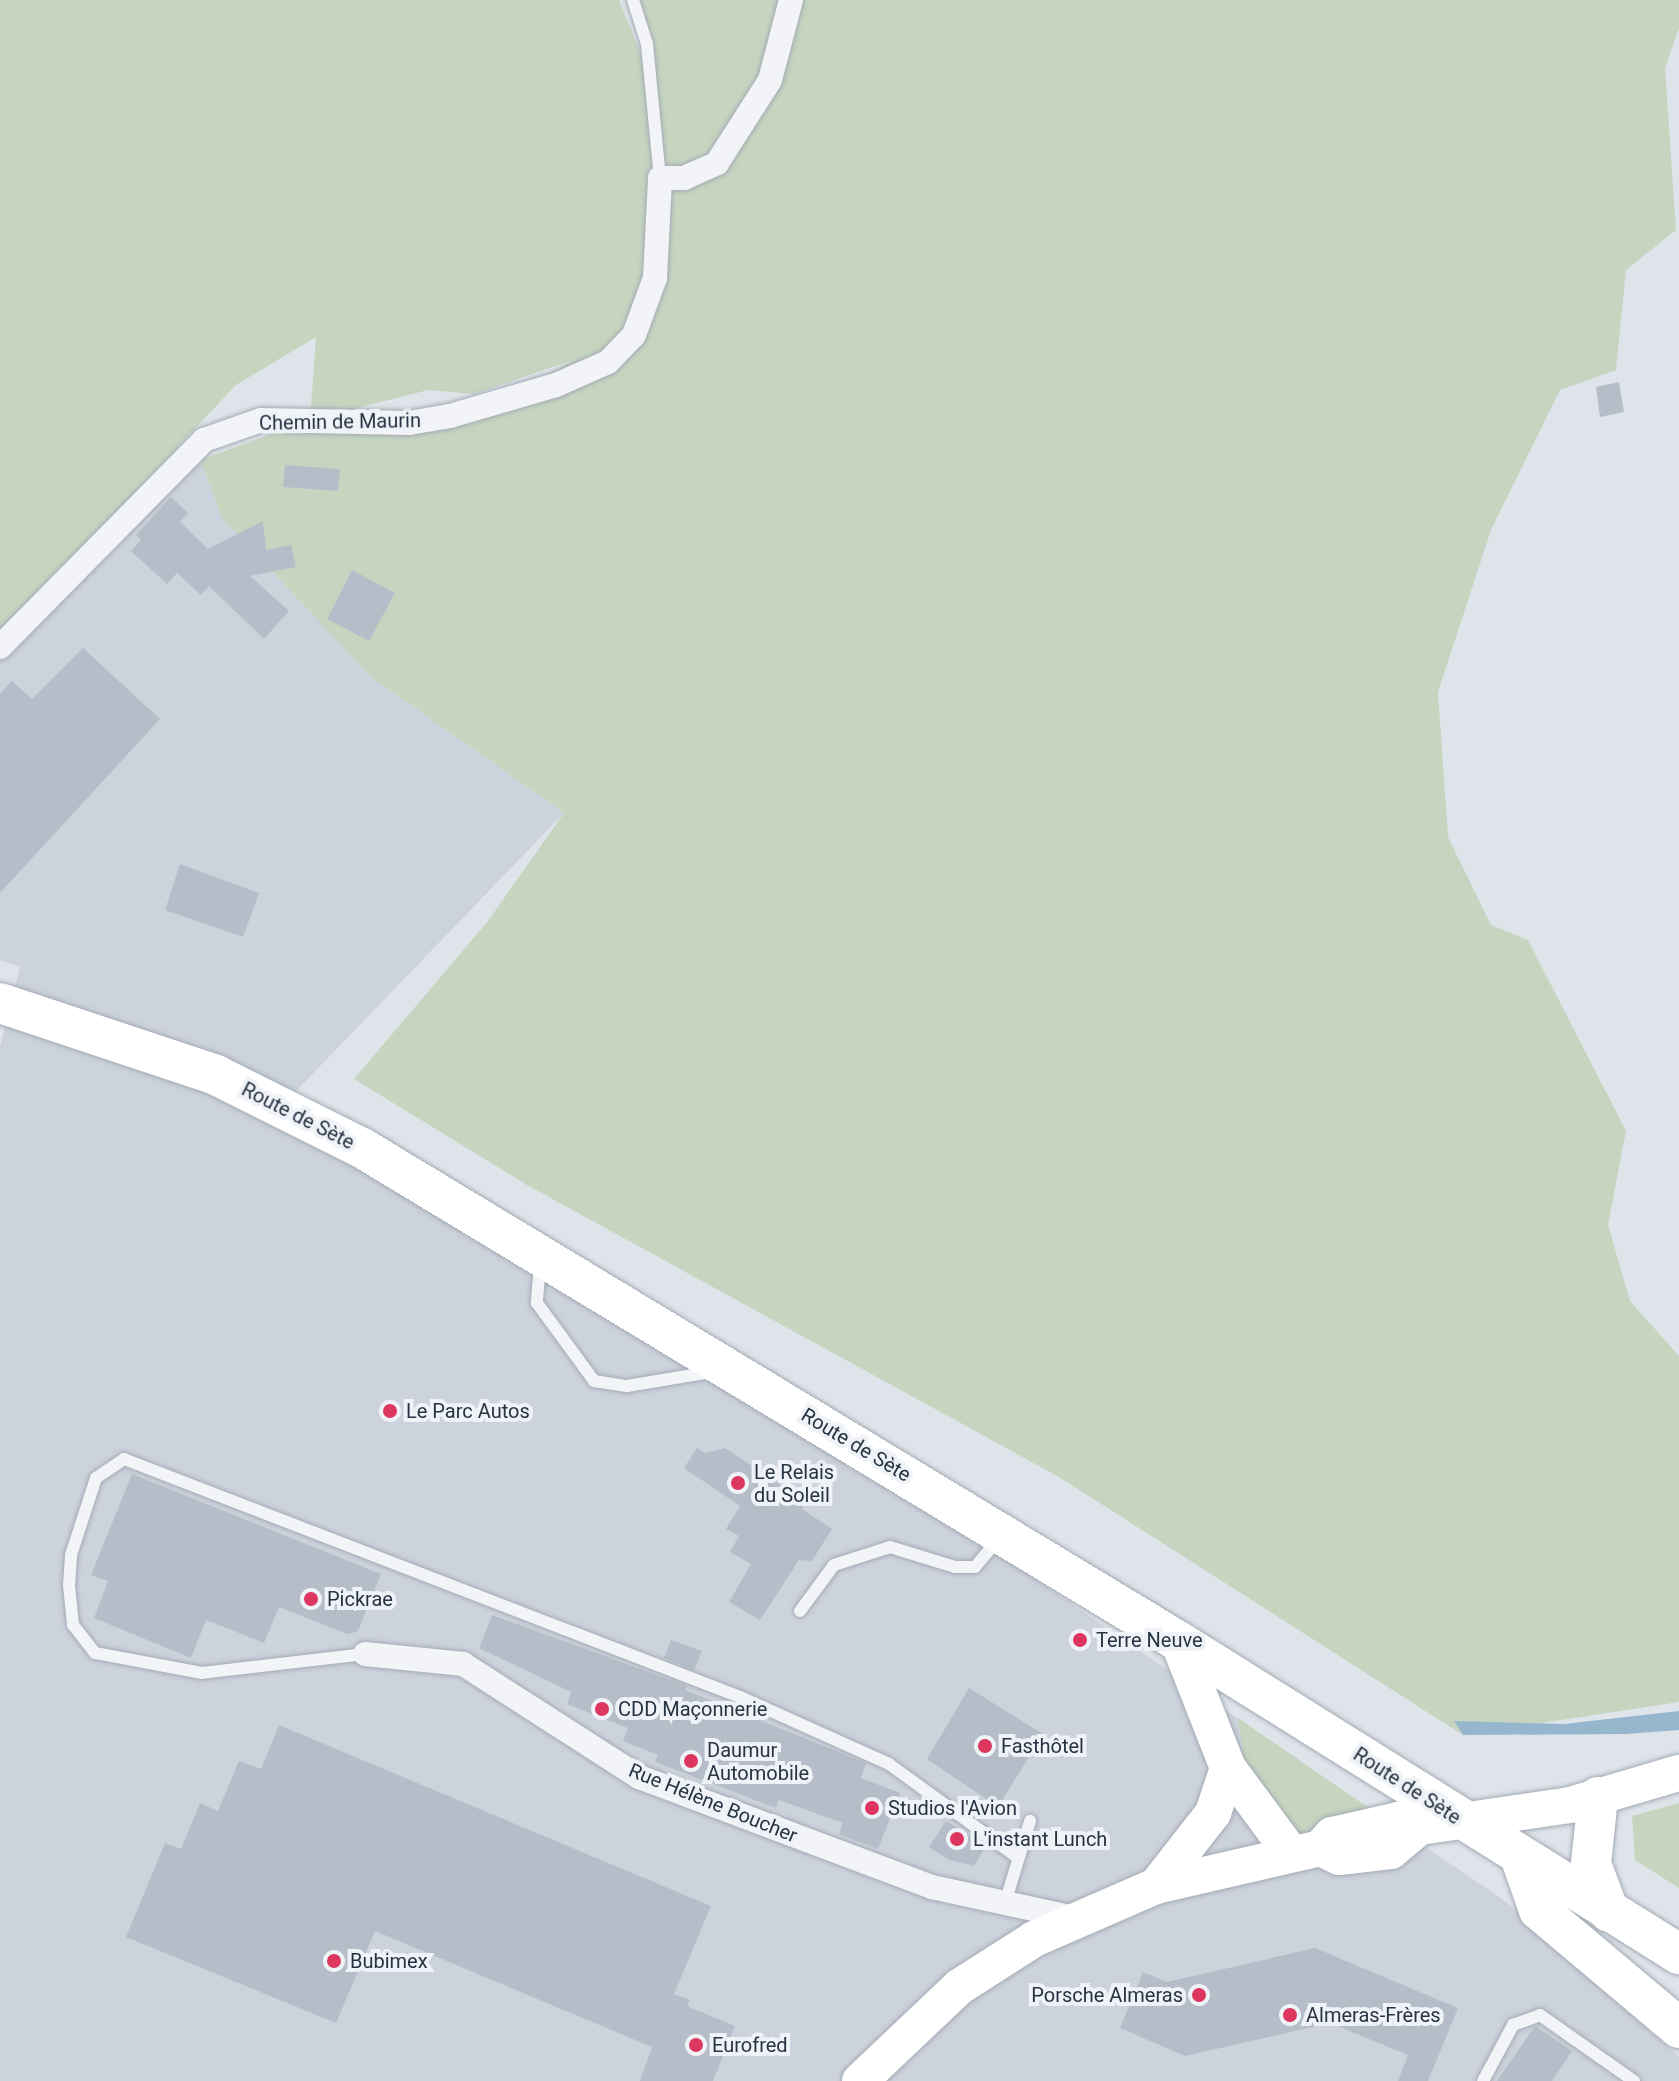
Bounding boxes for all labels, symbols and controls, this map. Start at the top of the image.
street label: Chemin de Maurin [259,409,421,435]
street label: Route de Sète [238,1077,358,1155]
place label: Le Parc Autos [406,1399,530,1423]
marker: Le Parc Autos [381,1402,399,1420]
street label: Route de Sète [797,1403,915,1487]
place label: Le Relais du Soleil [754,1460,834,1507]
marker: Le Relais du Soleil [729,1474,747,1492]
place label: Pickrae [327,1587,393,1611]
marker: Pickrae [302,1590,320,1608]
place label: Terre Neuve [1096,1628,1203,1652]
marker: Terre Neuve [1071,1631,1089,1649]
place label: CDD Maçonnerie [618,1697,767,1721]
marker: CDD Maçonnerie [593,1700,611,1718]
place label: Fasthôtel [1001,1734,1084,1758]
marker: Fasthôtel [976,1737,994,1755]
place label: Daumur Automobile [707,1738,809,1785]
street label: Route de Sète [1349,1742,1465,1830]
marker: Daumur Automobile [682,1752,700,1770]
street label: Rue Hélène Boucher [625,1758,801,1848]
place label: Studios l'Avion [888,1796,1017,1820]
marker: Studios l'Avion [863,1799,881,1817]
place label: L'instant Lunch [973,1827,1107,1851]
marker: L'instant Lunch [948,1830,966,1848]
place label: Bubimex [350,1949,428,1973]
marker: Bubimex [325,1952,343,1970]
place label: Porsche Almeras [1031,1983,1183,2007]
marker: Porsche Almeras [1190,1986,1208,2004]
place label: Almeras-Frères [1306,2003,1441,2027]
marker: Almeras-Frères [1281,2006,1299,2024]
place label: Eurofred [712,2033,788,2057]
marker: Eurofred [687,2036,705,2054]

